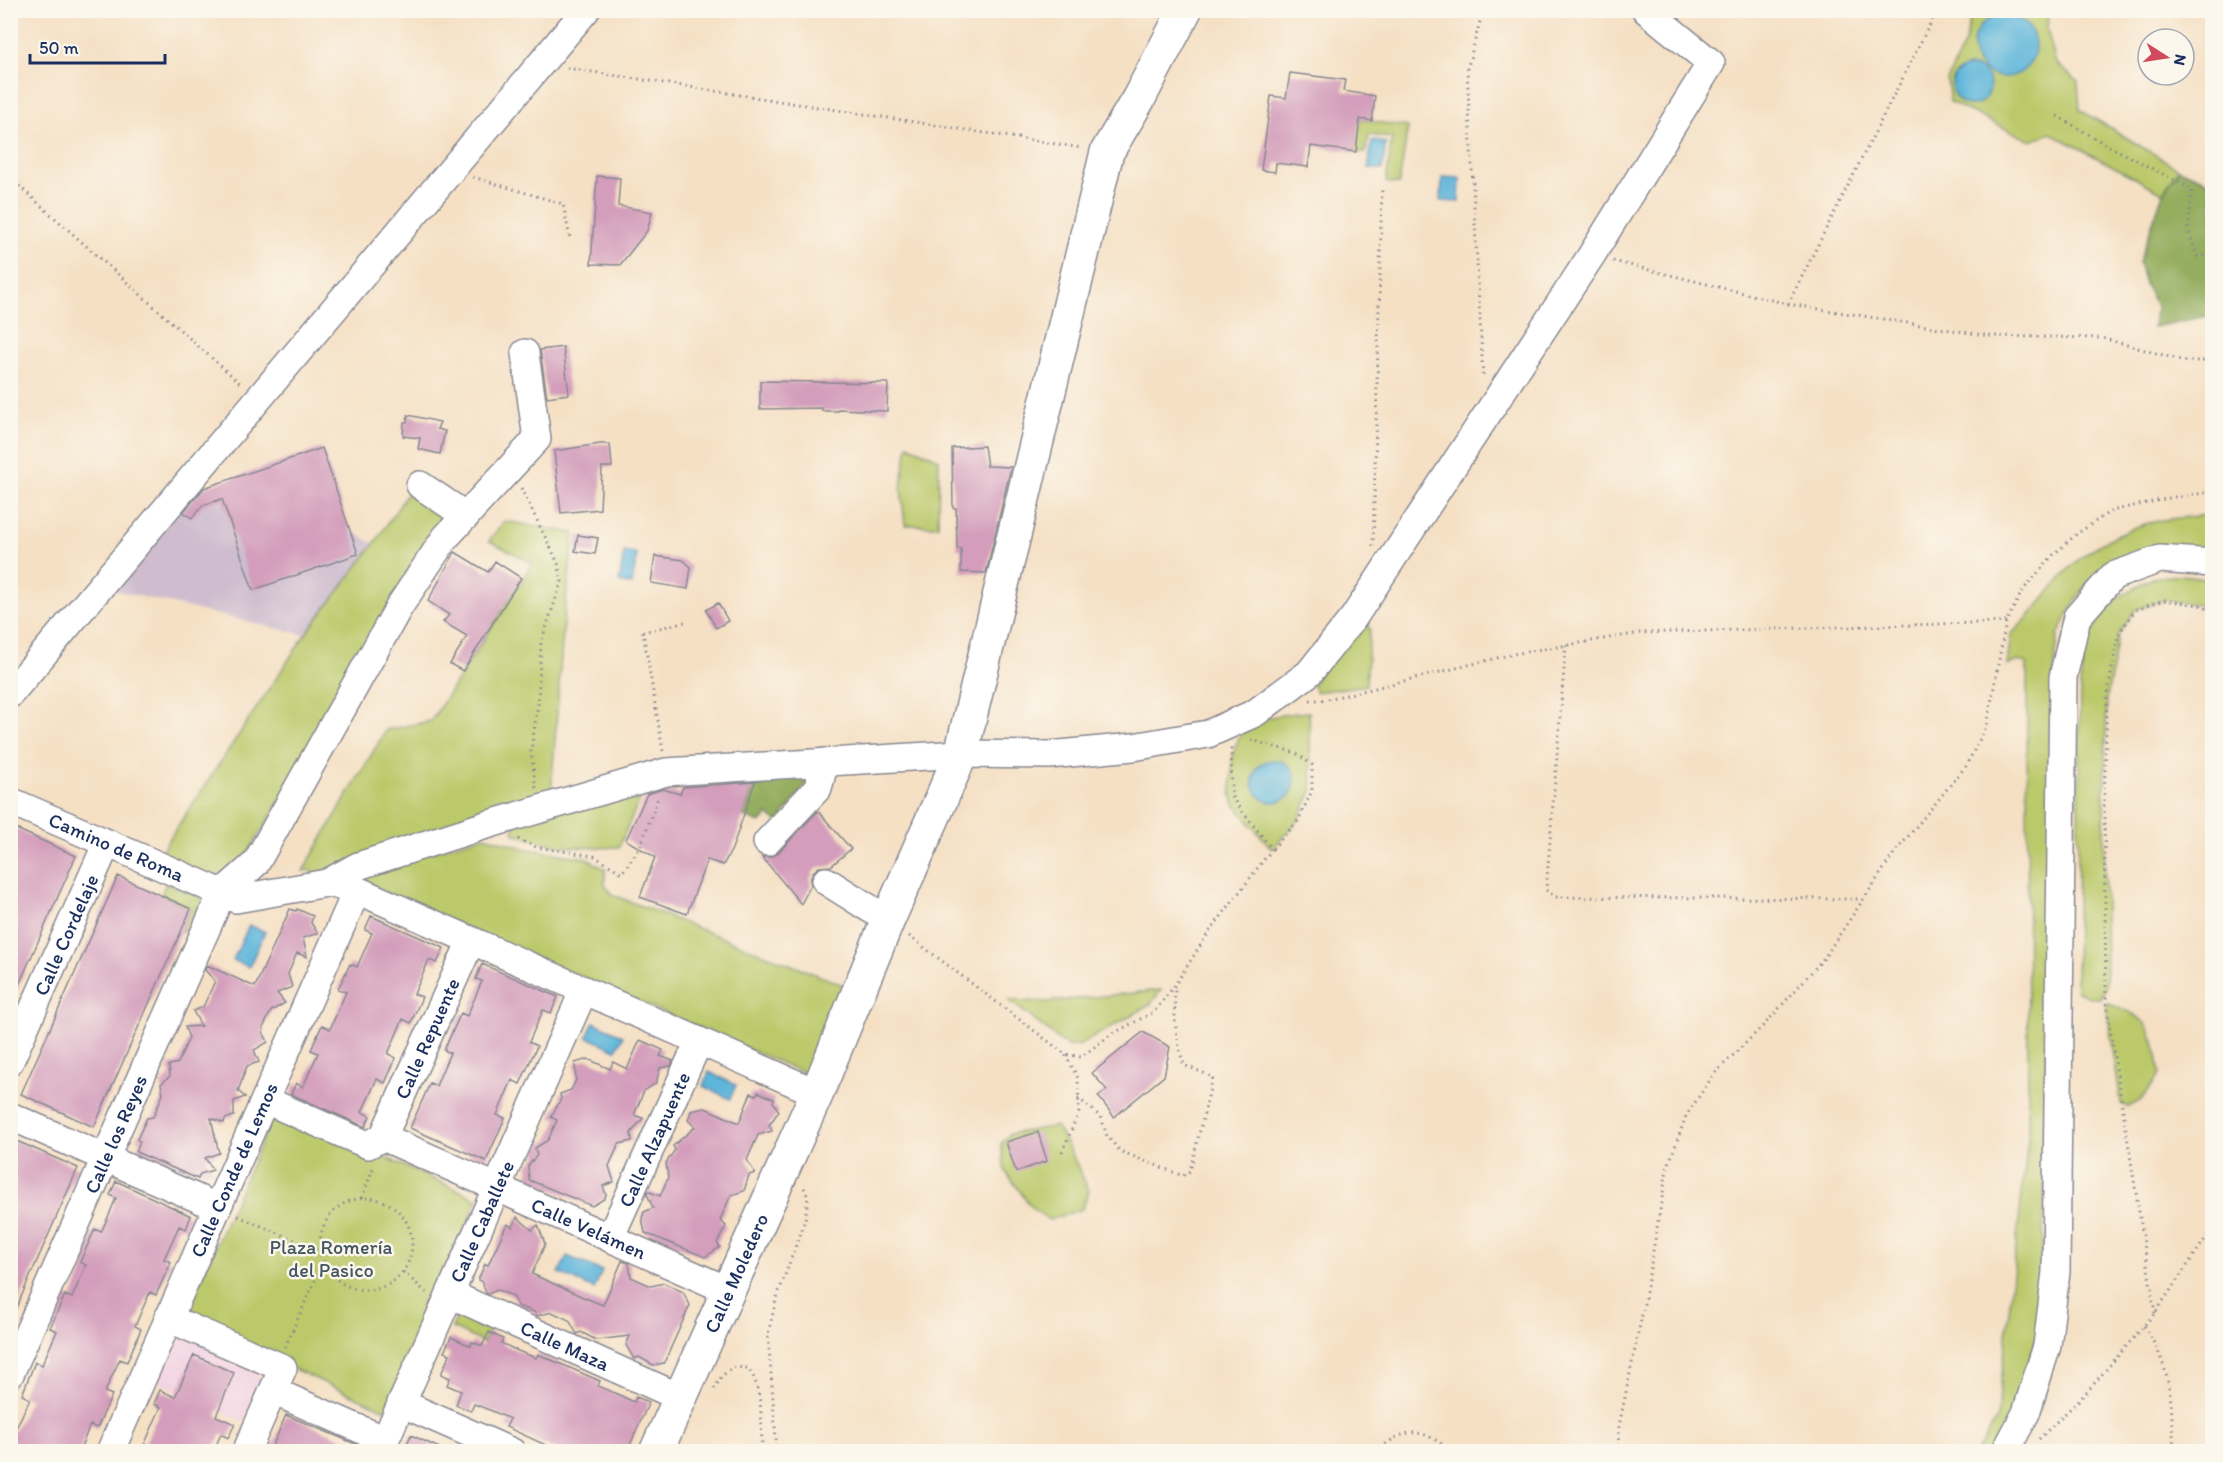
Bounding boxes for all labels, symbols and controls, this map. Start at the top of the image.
scale bar [30,27,165,65]
north arrow [2136,27,2196,87]
text: 50 m [39,37,79,59]
text: N [2170,53,2191,67]
street label: Camino de Roma [45,807,188,887]
street label: Calle Cordelaje [29,871,104,999]
street label: Calle Repuente [390,974,465,1103]
street label: Calle Alzapuente [614,1068,695,1211]
street label: Calle los Reyes [79,1071,152,1197]
street label: Calle Conde de Lemos [185,1079,283,1261]
street label: Calle Caballete [444,1157,519,1286]
street label: Calle Velámen [527,1192,650,1265]
street label: Calle Moledero [699,1210,773,1337]
park label: Plaza Romería del Pasico [270,1235,393,1282]
street label: Calle Maza [517,1315,614,1376]

